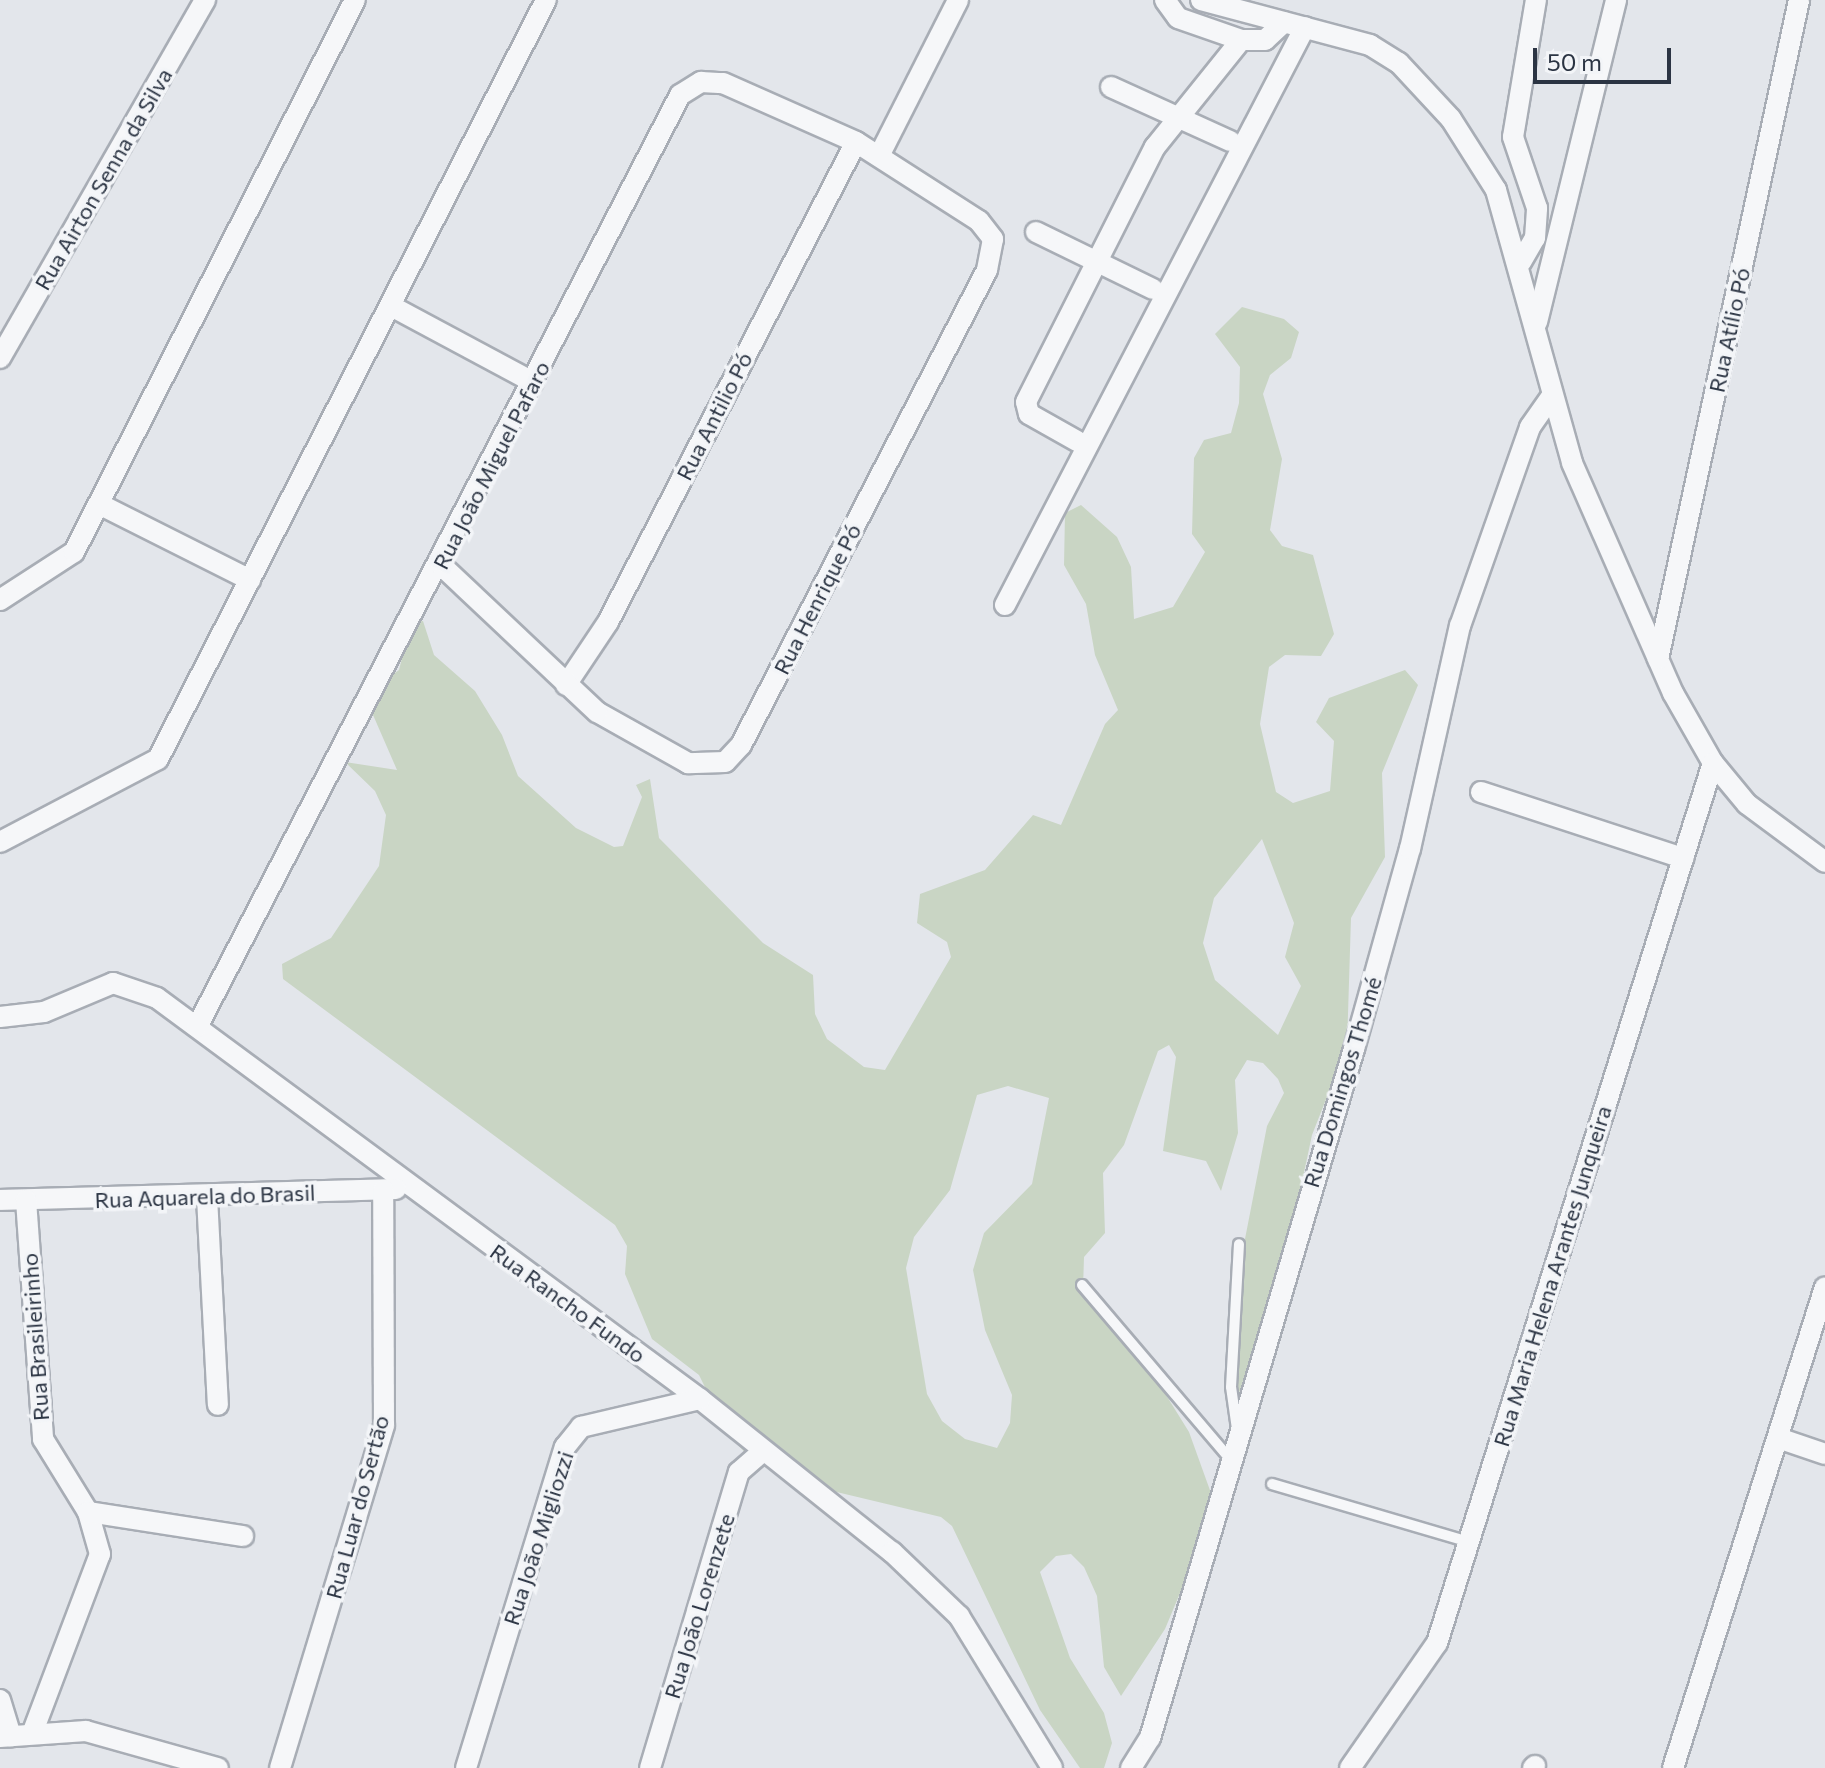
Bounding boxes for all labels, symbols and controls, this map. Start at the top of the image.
scale bar [1537,32,1675,82]
text: 50 m [1547,47,1602,76]
street label: Rua Airton Senna da Silva [29,63,177,295]
street label: Rua Atílio Pó [1703,265,1755,395]
street label: Rua Antilio Pó [670,348,758,484]
street label: Rua João Miguel Pafaro [427,356,555,574]
street label: Rua Henrique Pó [768,519,866,679]
street label: Rua Domingos Thomé [1297,973,1387,1191]
street label: Rua Maria Helena Arantes Junqueira [1487,1102,1617,1450]
street label: Rua Aquarela do Brasil [94,1179,316,1213]
street label: Rua Rancho Fundo [485,1238,651,1368]
street label: Rua Brasileirinho [16,1252,54,1422]
street label: Rua Luar do Sertão [320,1412,394,1602]
street label: Rua João Migliozzi [497,1448,579,1628]
street label: Rua João Lorenzete [658,1510,740,1702]

